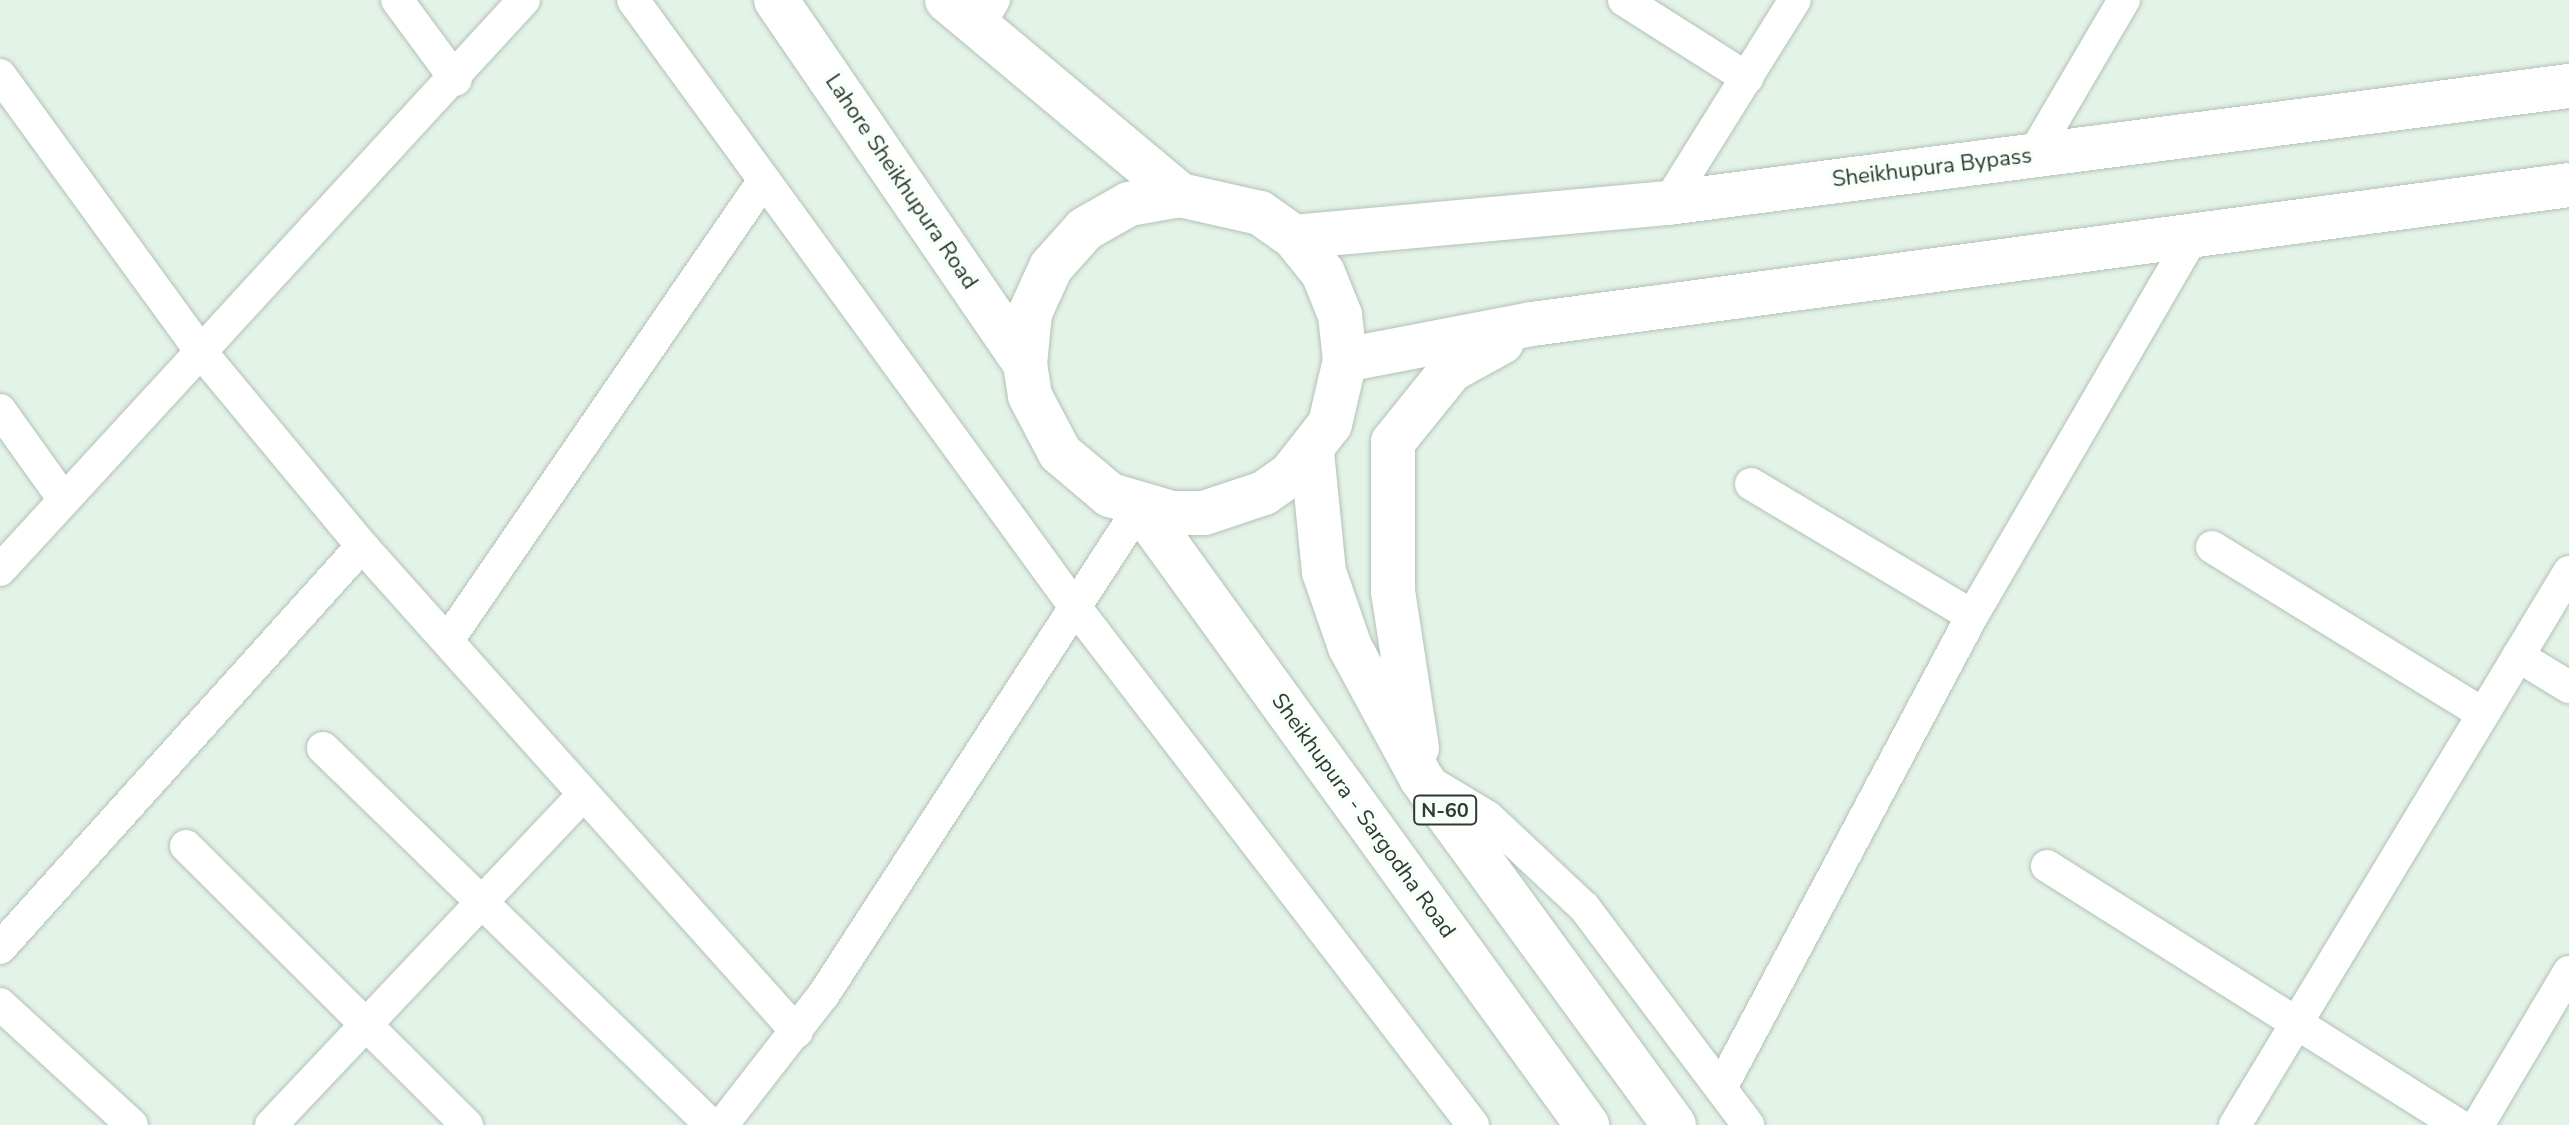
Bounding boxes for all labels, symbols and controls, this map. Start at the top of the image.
street label: Lahore Sheikhupura Road [819,70,983,294]
street label: Sheikhupura Bypass [1831,143,2033,193]
street label: Sheikhupura - Sargodha Road [1265,689,1461,943]
road number: N-60 [1413,794,1477,826]

